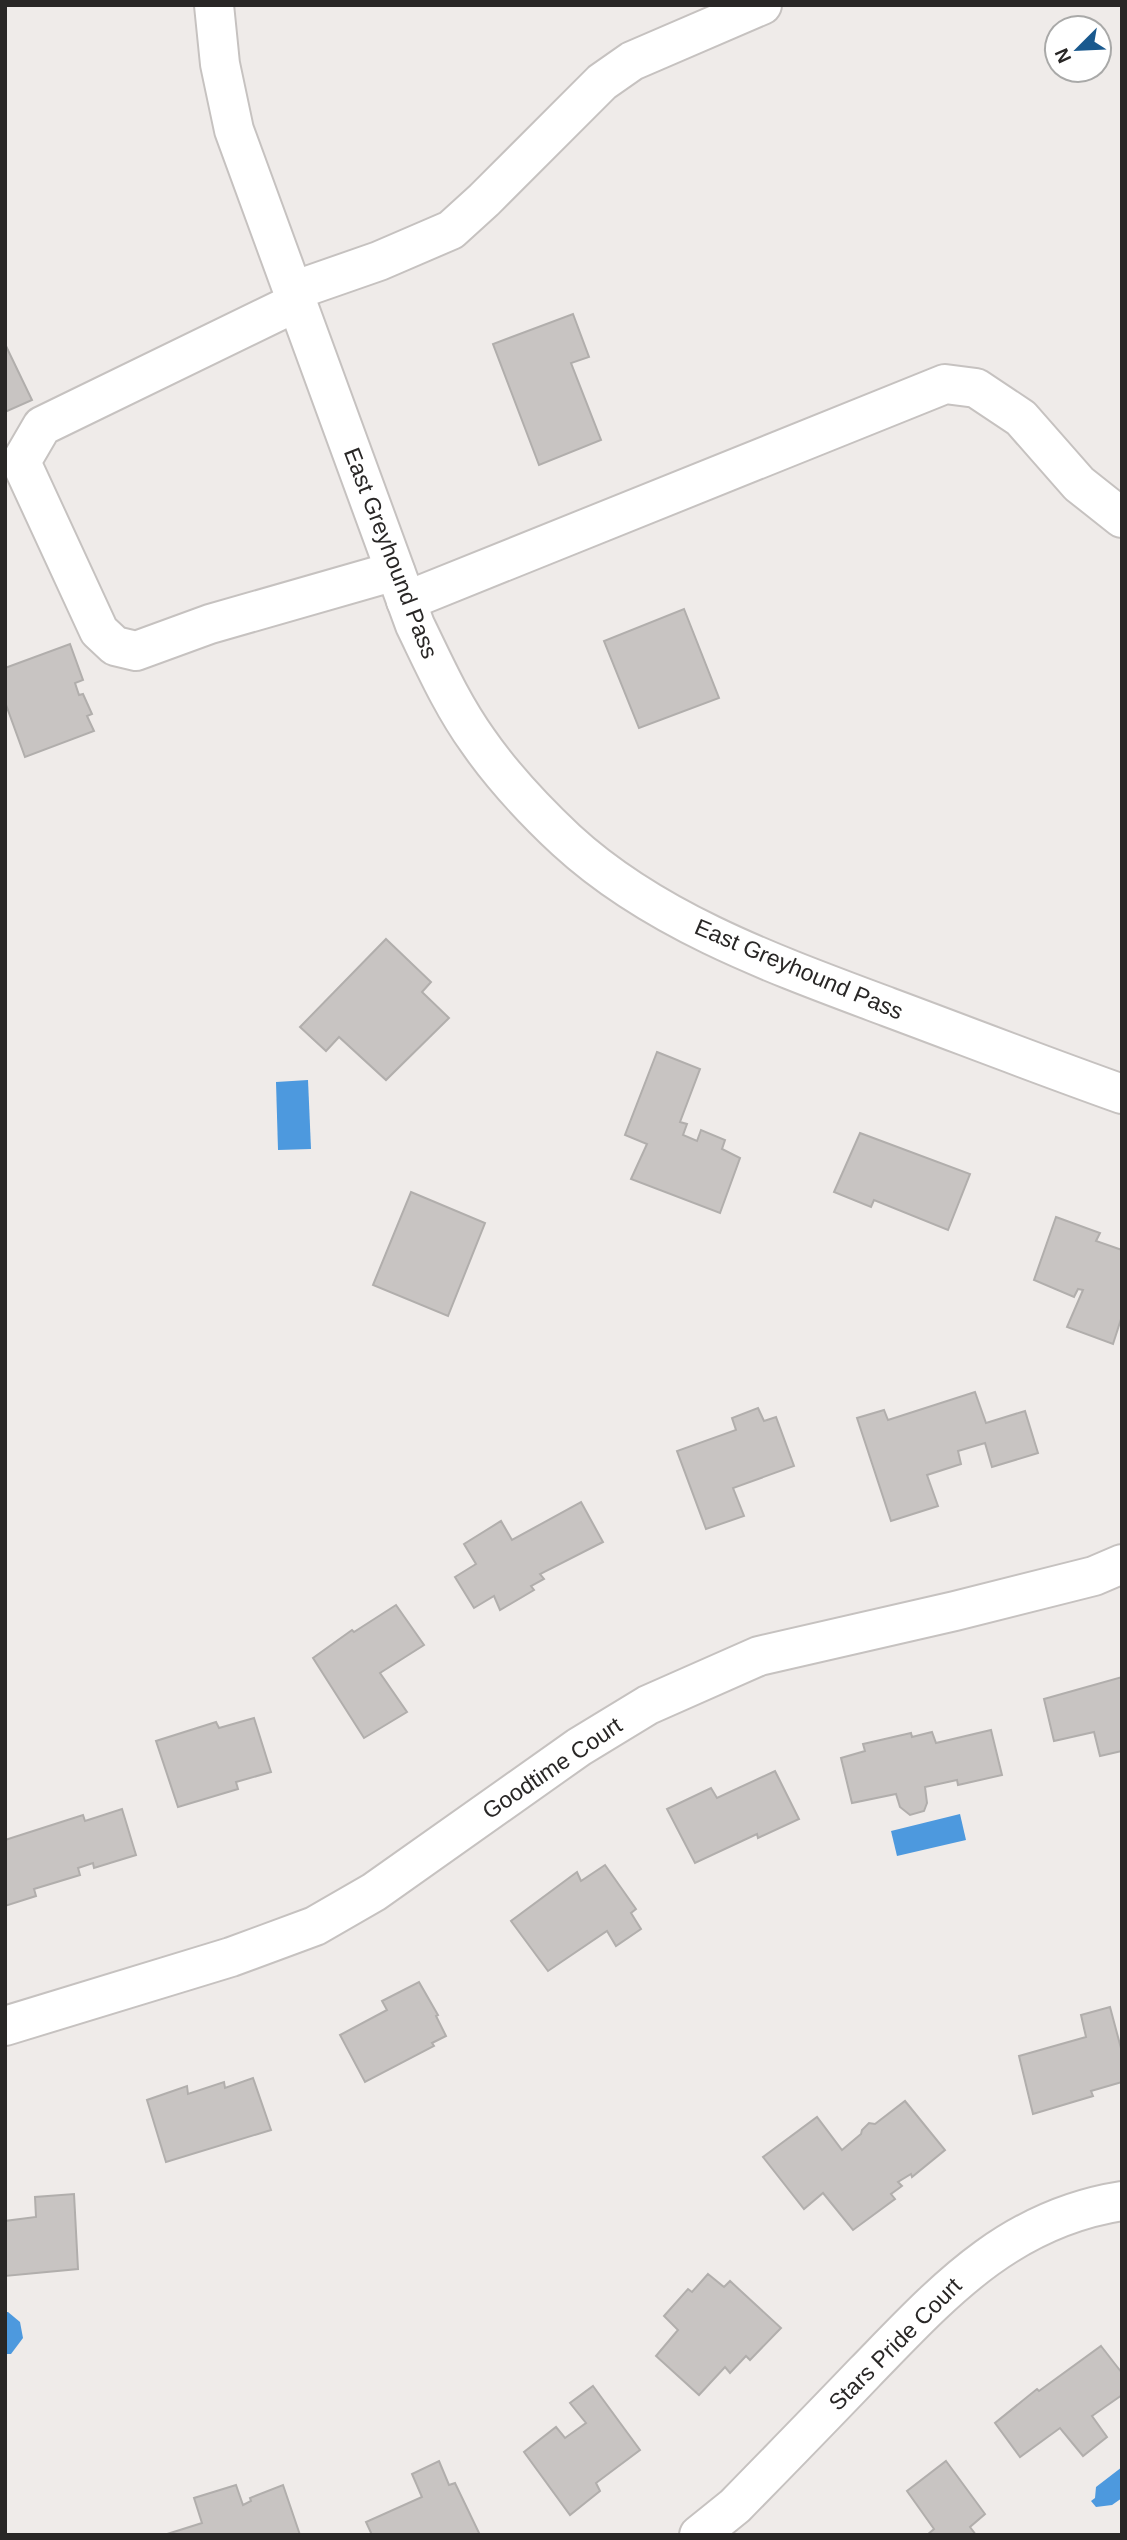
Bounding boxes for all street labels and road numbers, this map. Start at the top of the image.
street label: East Greyhound Pass [339,444,443,662]
street label: East Greyhound Pass [691,913,907,1025]
street label: Goodtime Court [477,1711,627,1824]
street label: Stars Pride Court [823,2272,967,2416]

